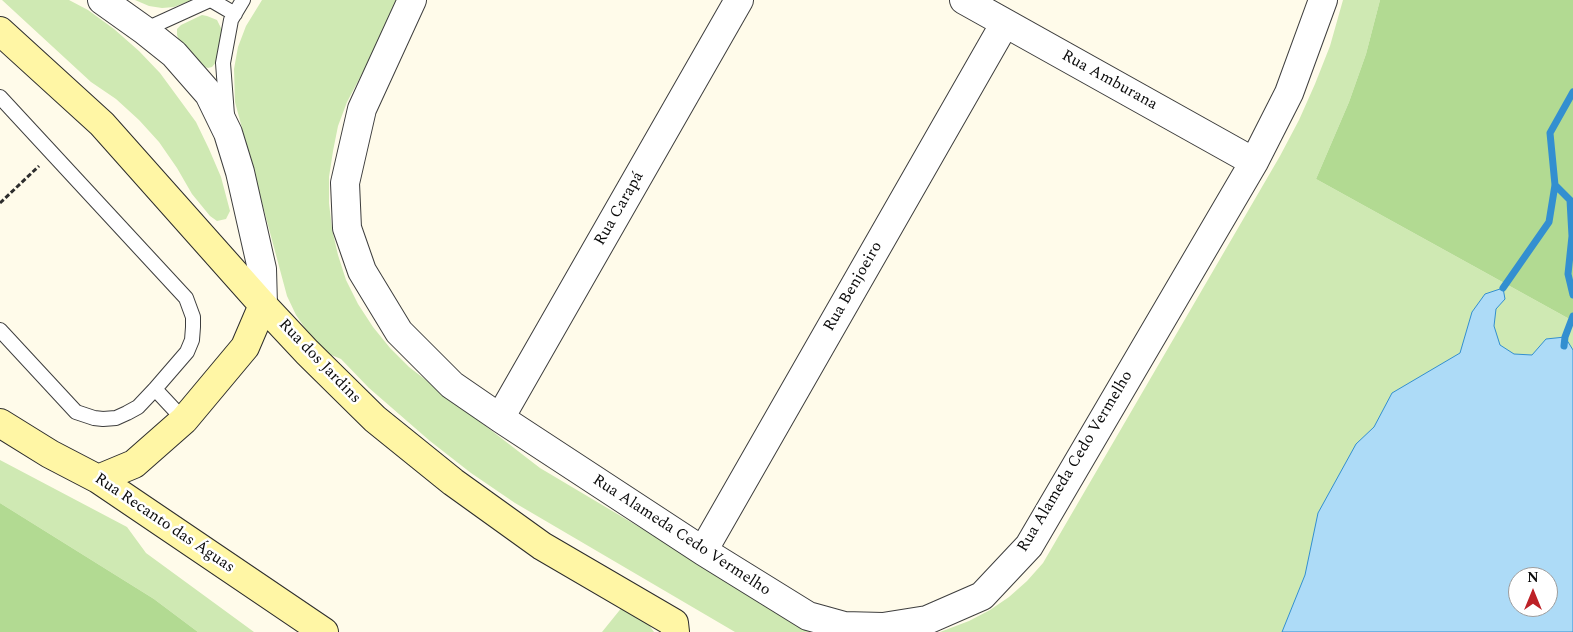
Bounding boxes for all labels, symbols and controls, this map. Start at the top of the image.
street label: Rua Amburana [1058,47,1160,115]
street label: Rua Carapá [591,169,649,249]
street label: Rua Benjoeiro [821,239,887,335]
street label: Rua dos Jardins [274,316,364,408]
street label: Rua Alameda Cedo Vermelho [1014,368,1138,556]
street label: Rua Recanto das Águas [90,470,238,578]
street label: Rua Alameda Cedo Vermelho [588,471,774,601]
north arrow [1508,567,1558,617]
text: N [1527,567,1539,588]

